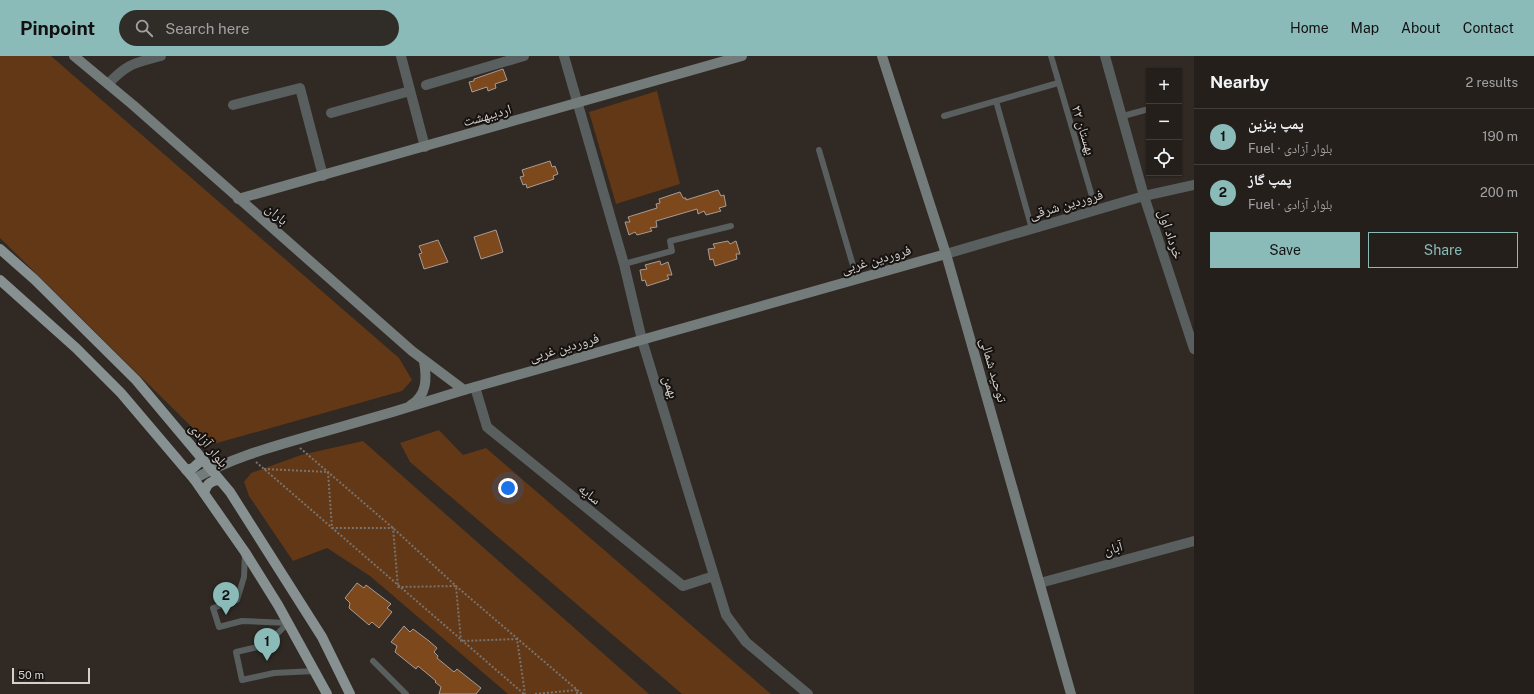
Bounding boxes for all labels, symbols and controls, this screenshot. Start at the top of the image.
search box [119,10,399,46]
text: Pinpoint [20,17,95,39]
icon: search [133,17,155,39]
text: Search here [165,20,249,37]
text: Home [1290,20,1329,36]
text: Map [1351,20,1379,36]
text: About [1401,20,1441,36]
text: Contact [1463,20,1514,36]
map controls [1146,68,1182,176]
button: + [1146,68,1182,104]
text: Nearby [1210,72,1269,92]
text: 2 results [1466,75,1518,90]
street label: اردیبهشت [461,100,513,130]
street label: بهستان ۲۲ [1068,103,1099,157]
button: − [1146,104,1182,140]
text: پمپ بنزين [1248,115,1304,132]
text: 1 [1220,129,1226,144]
text: 190 m [1482,129,1518,144]
button: locate [1146,140,1182,176]
text: Fuel · بلوار آزادی [1248,141,1332,156]
text: پمپ گاز [1248,171,1292,188]
text: 2 [1219,185,1227,200]
text: 200 m [1480,185,1518,200]
street label: فروردین شرقی [1027,186,1105,223]
text: Fuel · بلوار آزادی [1248,197,1332,212]
street label: باران [262,200,292,229]
street label: خرداد اول [1155,207,1187,261]
button: Save [1210,232,1360,268]
button: Share [1368,232,1518,268]
street label: فروردین غربی [839,241,913,278]
street label: فروردین غربی [527,329,601,366]
street label: توحید شمالی [976,336,1011,405]
street label: بهمن [659,374,682,401]
street label: بلوار آزادی [185,420,232,471]
your location [498,478,518,498]
street label: سایه [576,480,604,508]
street label: آبان [1102,538,1125,559]
pin: 2 [213,582,239,615]
pin: 1 [254,628,280,661]
scale bar [12,666,90,685]
text: 50 m [18,669,44,681]

